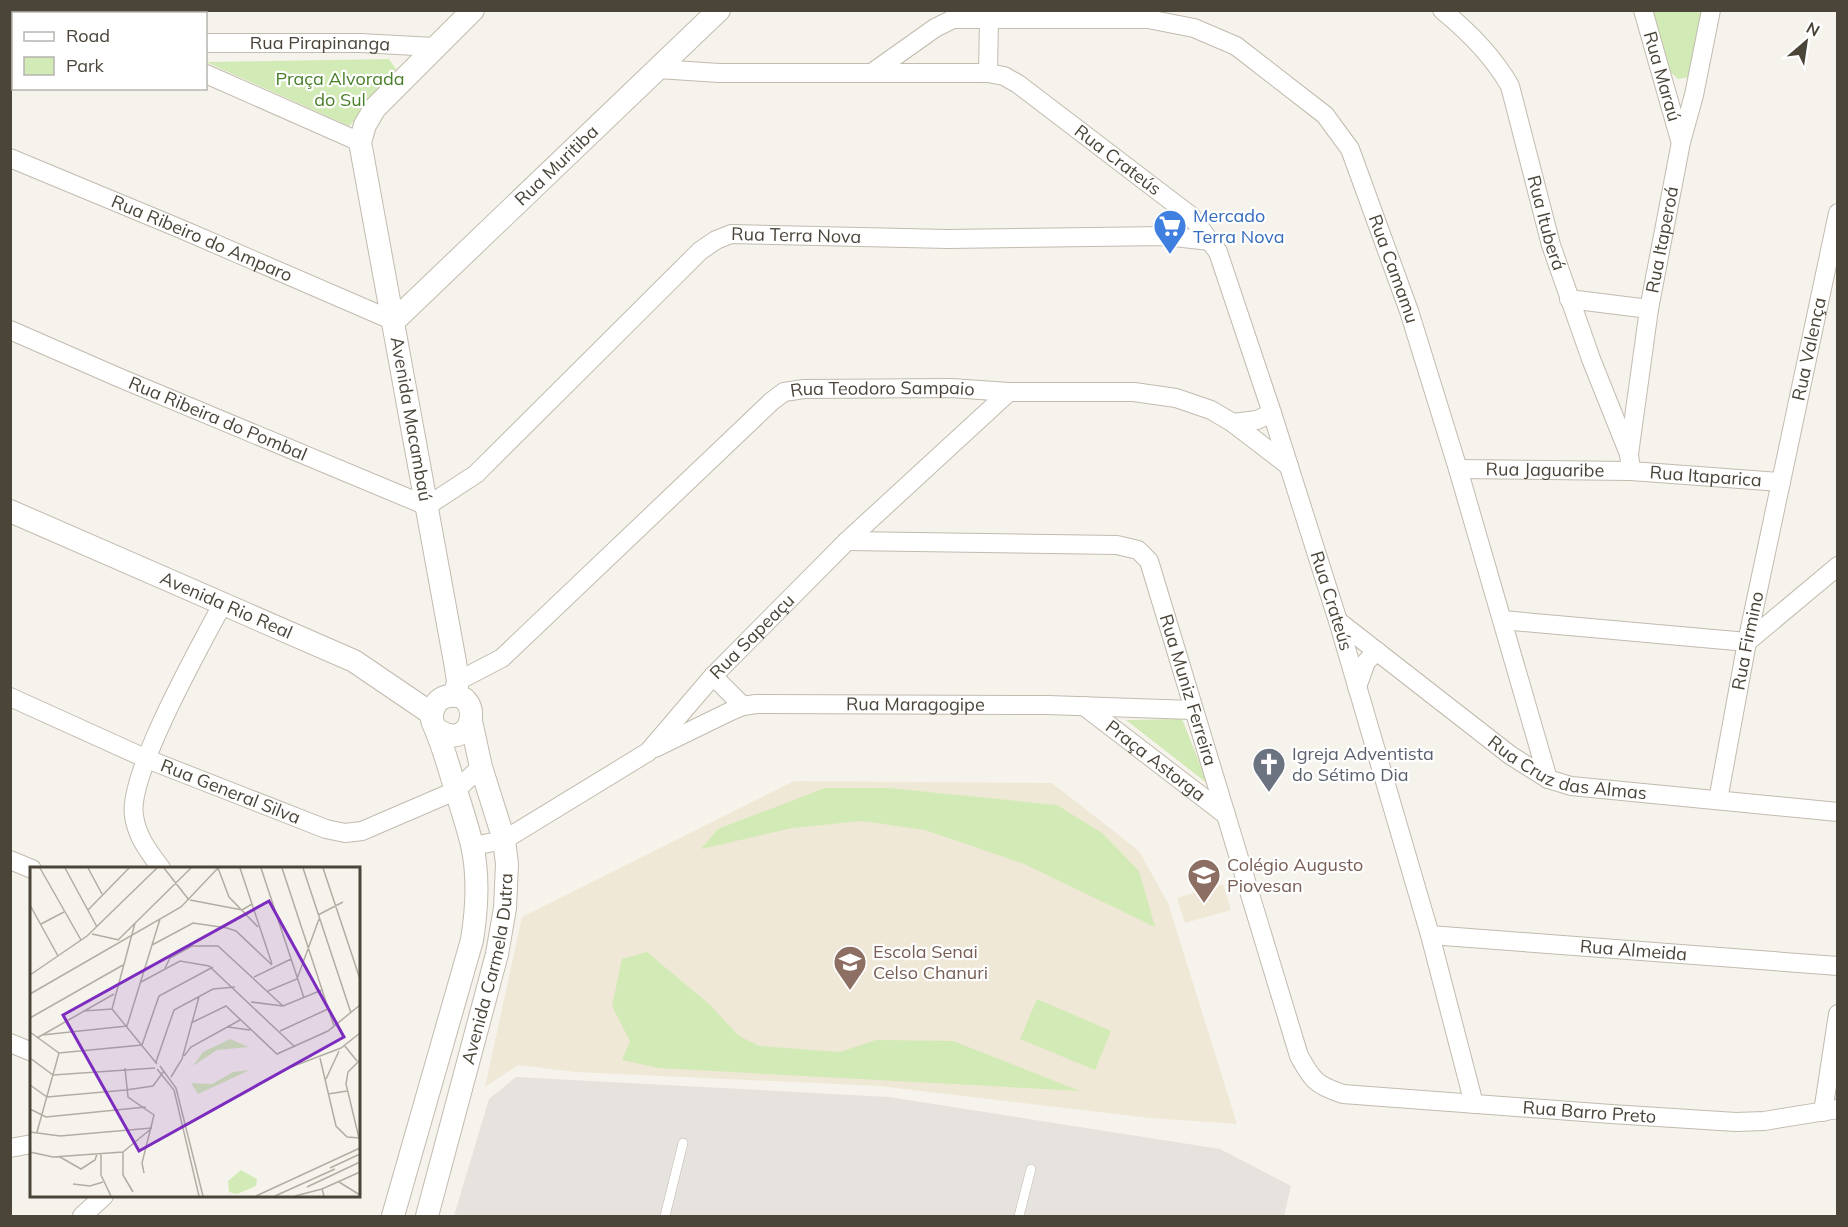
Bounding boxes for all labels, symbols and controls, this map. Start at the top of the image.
legend [12,12,207,90]
north arrow [1776,12,1836,72]
text: N [1803,17,1823,41]
text: Road [66,24,110,47]
street label: Rua Maraú [1639,29,1686,124]
street label: Rua Pirapinanga [250,31,391,56]
text: Park [66,54,105,77]
park label: Praça Alvorada do Sul [275,67,405,111]
street label: Rua Crateús [1070,119,1166,200]
street label: Rua Muritiba [510,120,603,210]
street label: Rua Ituberá [1522,173,1571,273]
street label: Rua Itaperoá [1640,184,1683,295]
street label: Rua Ribeiro do Amparo [108,189,296,287]
place label: Mercado Terra Nova [1193,204,1285,248]
supermarket icon: Mercado Terra Nova [1152,208,1188,255]
street label: Rua Camamu [1364,211,1424,326]
street label: Rua Terra Nova [731,222,861,248]
street label: Rua Valença [1786,295,1831,403]
street label: Avenida Macambaú [386,335,437,503]
street label: Rua Ribeira do Pombal [125,371,311,466]
street label: Rua Teodoro Sampaio [788,376,975,402]
street label: Rua Jaguaribe [1486,457,1604,482]
street label: Rua Itaparica [1649,460,1763,492]
street label: Rua Crateús [1305,548,1358,653]
street label: Avenida Rio Real [157,566,296,644]
street label: Rua Sapeaçu [705,589,799,684]
street label: Rua Firmino [1726,589,1768,692]
street label: Rua Muniz Ferreira [1155,611,1222,768]
street label: Rua Maragogipe [846,692,985,716]
street label: Praça Astorga [1101,715,1210,806]
street label: Rua Cruz das Almas [1483,730,1648,804]
place label: Igreja Adventista do Sétimo Dia [1292,742,1434,786]
church icon: Igreja Adventista do Sétimo Dia [1251,746,1287,793]
street label: Rua General Silva [158,754,304,829]
place label: Colégio Augusto Piovesan [1227,853,1363,897]
school or university icon: Colégio Augusto Piovesan [1186,857,1222,904]
inset map [30,867,360,1197]
street label: Avenida Carmela Dutra [456,873,518,1067]
street label: Rua Almeida [1579,934,1688,965]
place label: Escola Senai Celso Chanuri [873,940,988,984]
school or university icon: Escola Senai Celso Chanuri [832,944,868,991]
street label: Rua Barro Preto [1522,1095,1657,1128]

